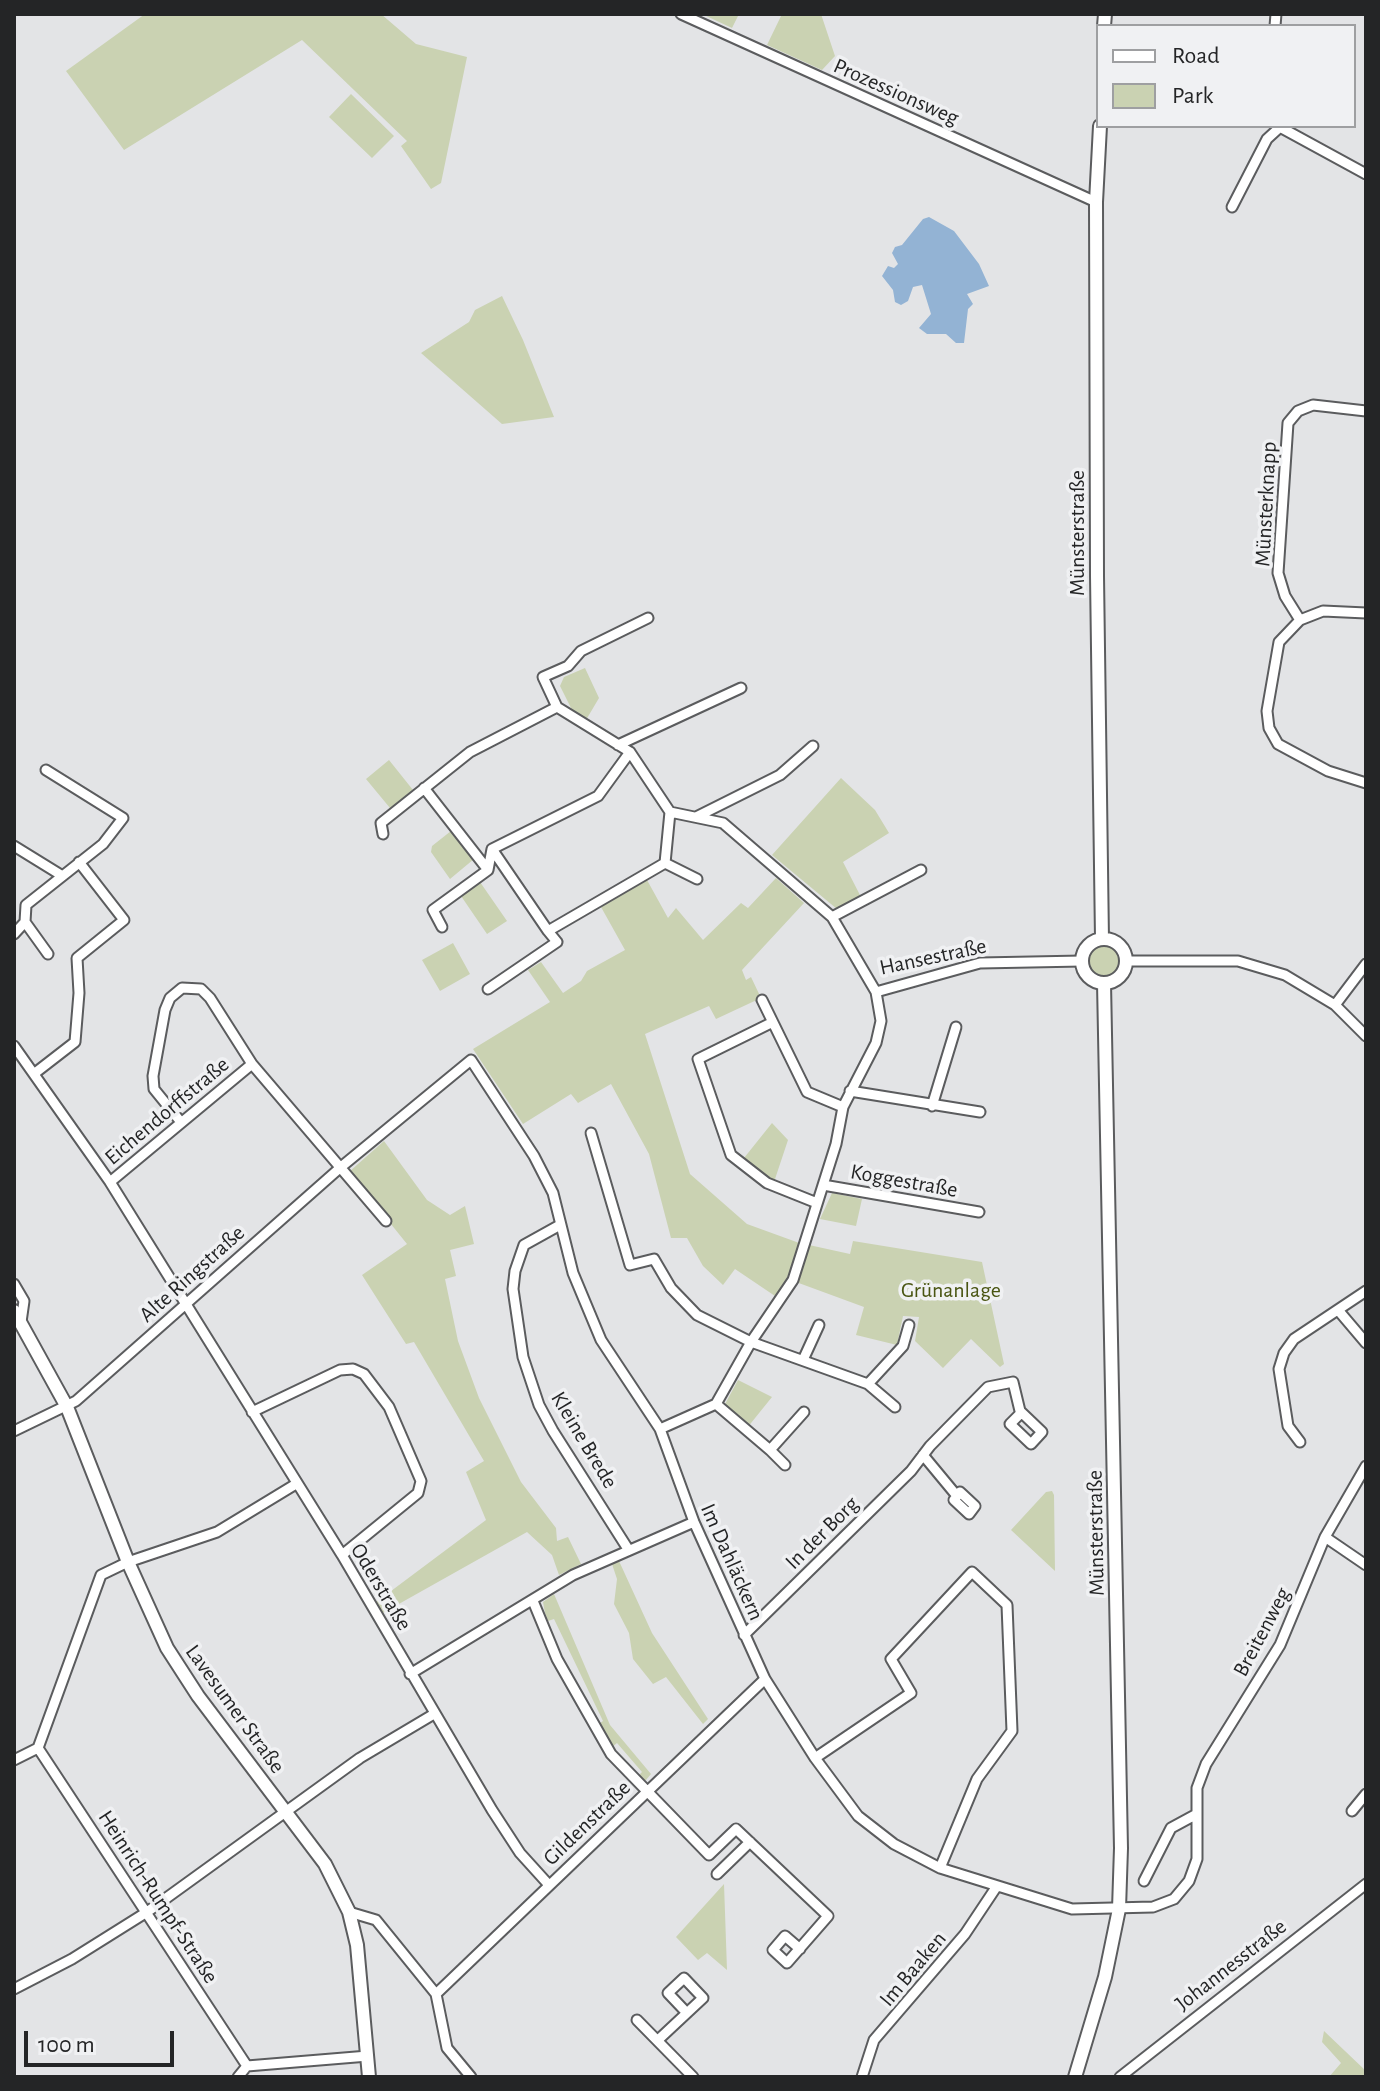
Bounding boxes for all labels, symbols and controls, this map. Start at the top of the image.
legend [1096,24,1356,128]
text: Road [1172,44,1220,68]
street label: Prozessionsweg [829,53,963,131]
text: Park [1172,84,1213,108]
street label: Münsterknapp [1250,441,1282,567]
street label: Münsterstraße [1064,470,1090,596]
street label: Hansestraße [877,933,989,981]
street label: Eichendorffstraße [99,1051,235,1171]
street label: Koggestraße [848,1159,960,1203]
street label: Alte Ringstraße [134,1220,250,1328]
park label: Grünanlage [901,1277,1001,1303]
street label: Kleine Brede [545,1387,623,1493]
street label: Münsterstraße [1082,1470,1110,1596]
street label: In der Borg [780,1491,864,1575]
street label: Im Dahläckern [695,1500,769,1624]
street label: Oderstraße [345,1539,417,1635]
street label: Breitenweg [1228,1583,1296,1681]
street label: Lavesumer Straße [179,1640,291,1778]
street label: Gildenstraße [538,1775,636,1871]
street label: Heinrich-Rumpf-Straße [92,1806,224,1988]
street label: Johannesstraße [1170,1913,1292,2017]
street label: Im Baaken [874,1926,952,2012]
scale bar [28,2015,178,2065]
text: 100 m [38,2033,95,2057]

